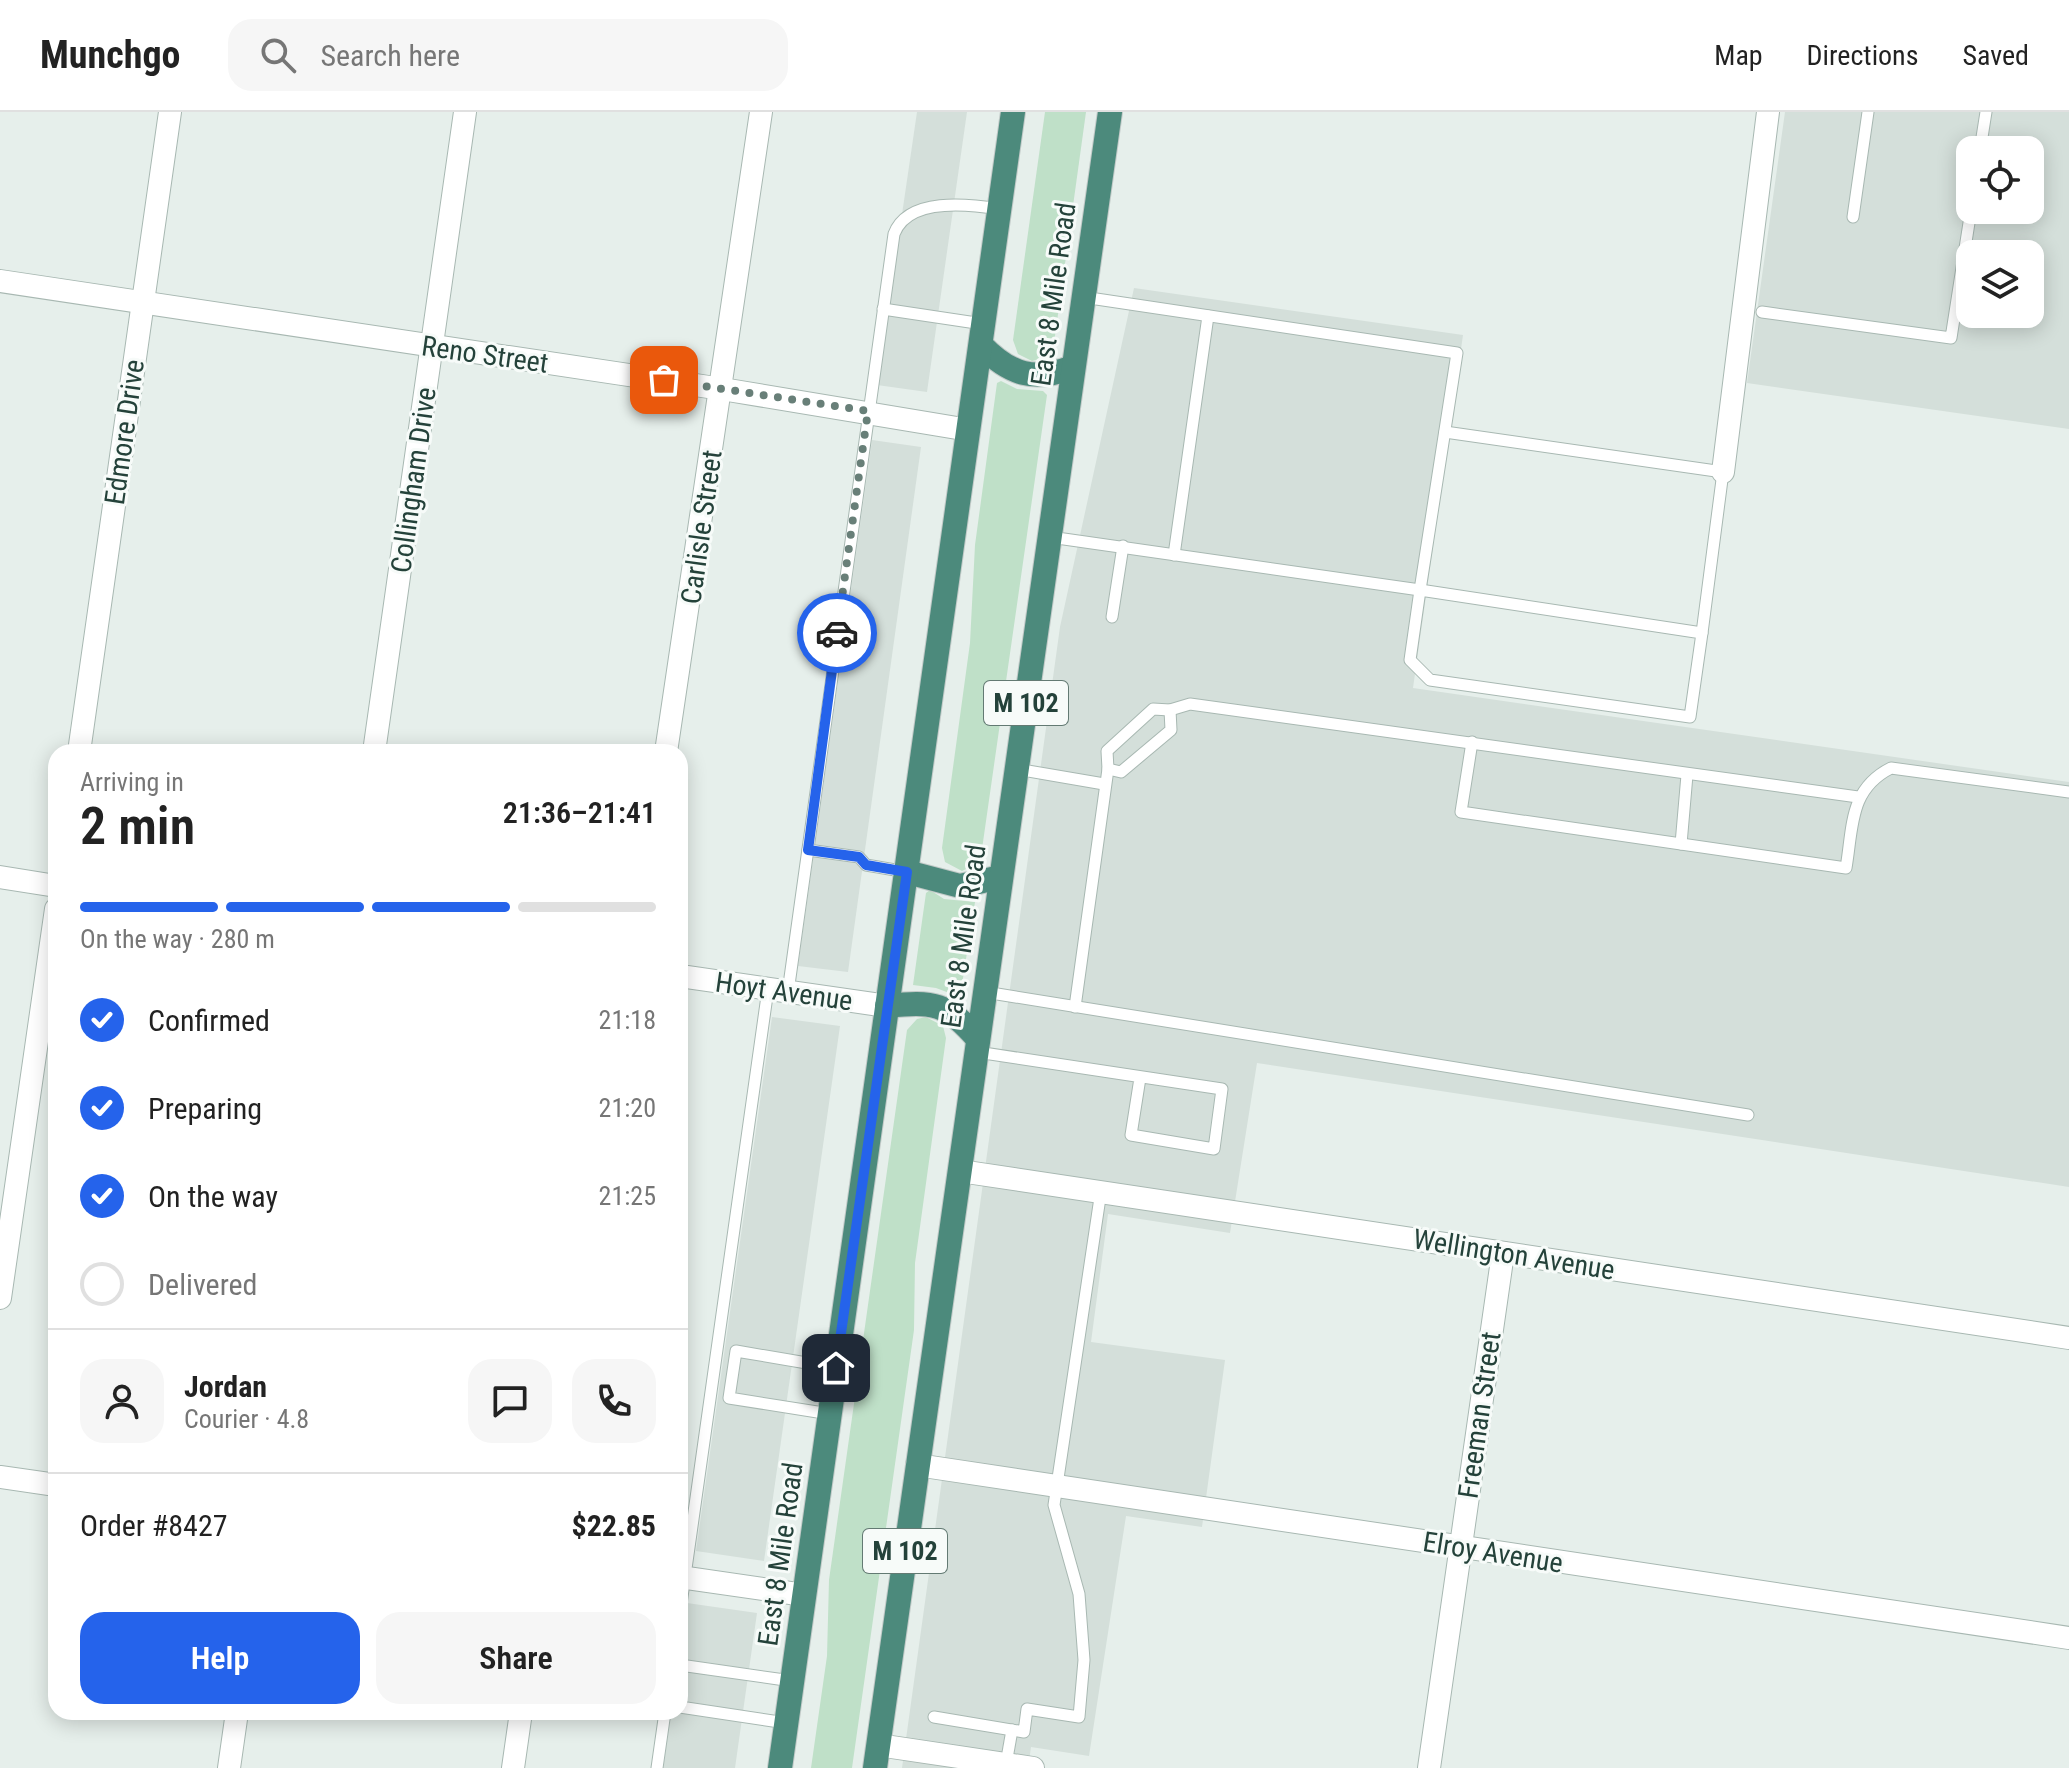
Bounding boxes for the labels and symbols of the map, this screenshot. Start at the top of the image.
street label: East 8 Mile Road [1024,200,1083,388]
street label: Reno Street [419,329,550,380]
pin [630,346,698,414]
street label: Edmore Drive [98,357,151,507]
street label: Collingham Drive [384,385,443,575]
street label: Carlisle Street [674,448,729,606]
courier [797,593,877,673]
road number: M 102 [984,681,1068,725]
street label: East 8 Mile Road [934,842,993,1030]
street label: Hoyt Avenue [713,966,855,1017]
street label: Wellington Avenue [1411,1222,1617,1287]
street label: Freeman Street [1451,1330,1508,1500]
pin [802,1334,870,1402]
street label: East 8 Mile Road [751,1460,810,1648]
street label: Elroy Avenue [1421,1525,1565,1580]
road number: M 102 [863,1529,947,1573]

